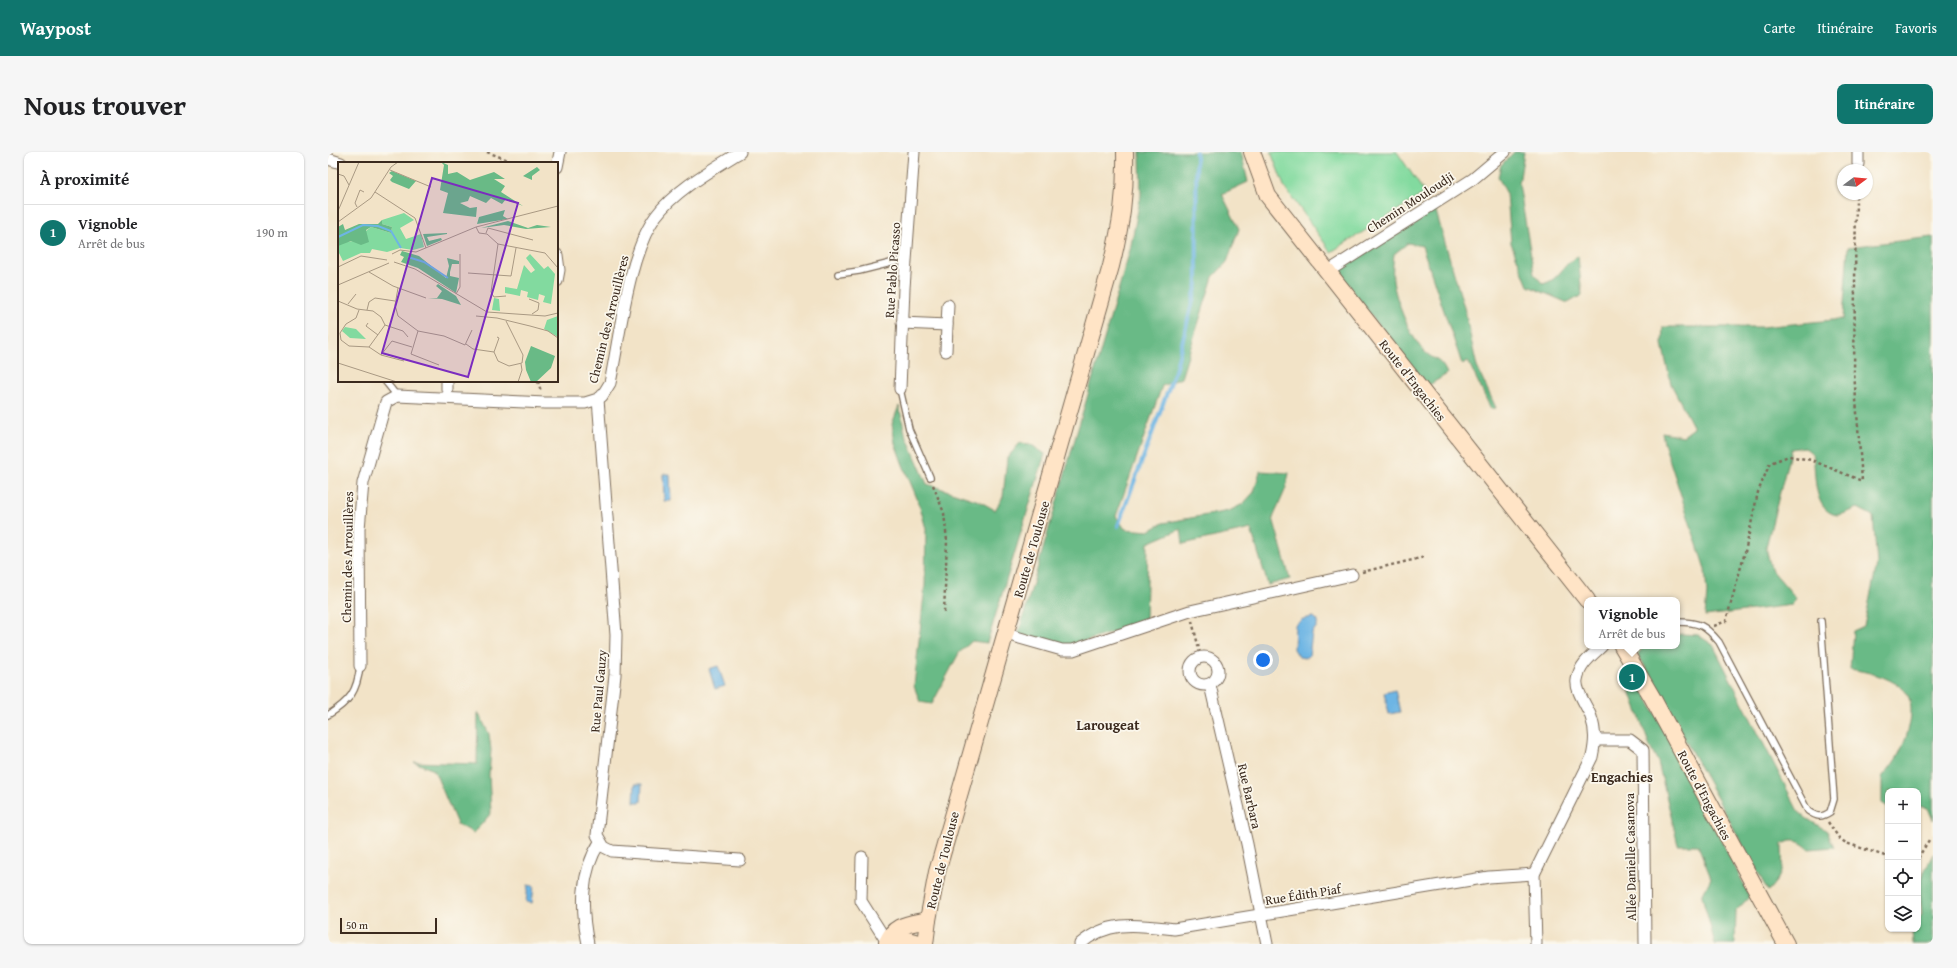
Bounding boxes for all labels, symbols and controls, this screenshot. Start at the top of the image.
text: Waypost [20,14,91,42]
text: Carte [1764,18,1795,38]
text: Itinéraire [1817,18,1873,38]
text: Favoris [1895,18,1937,38]
text: Nous trouver [24,84,186,125]
button: Itinéraire [1837,84,1933,124]
inset map [338,162,558,382]
north arrow [1837,164,1873,200]
text: À proximité [40,166,129,191]
street label: Chemin Mouloudji [1363,167,1458,238]
text: Vignoble [78,213,138,234]
street label: Rue Pablo Picasso [880,221,905,319]
text: 1 [50,223,56,242]
text: 190 m [256,223,288,242]
text: Arrêt de bus [78,234,145,253]
street label: Chemin des Arrouillères [583,253,634,385]
street label: Route d'Engachies [1375,335,1451,425]
street label: Chemin des Arrouillères [337,491,358,623]
street label: Route de Toulouse [1009,499,1054,600]
popup [1584,597,1680,649]
text: Vignoble [1599,603,1658,624]
text: Arrêt de bus [1599,624,1665,643]
street label: Rue Paul Gauzy [585,648,612,733]
your location [1253,650,1273,670]
pin: 1 [1619,662,1645,692]
district label: Larougeat [1077,715,1140,735]
street label: Route d'Engachies [1673,747,1736,844]
street label: Rue Barbara [1233,762,1266,832]
district label: Engachies [1591,767,1653,787]
map controls [1885,788,1921,932]
button: + [1885,788,1921,824]
street label: Allée Danielle Casanova [1620,792,1641,921]
street label: Route de Toulouse [921,809,964,911]
button: − [1885,824,1921,860]
button: locate [1885,860,1921,896]
street label: Rue Édith Piaf [1264,879,1344,910]
button: layers [1885,896,1921,932]
scale bar [340,916,437,935]
text: 50 m [346,917,368,933]

